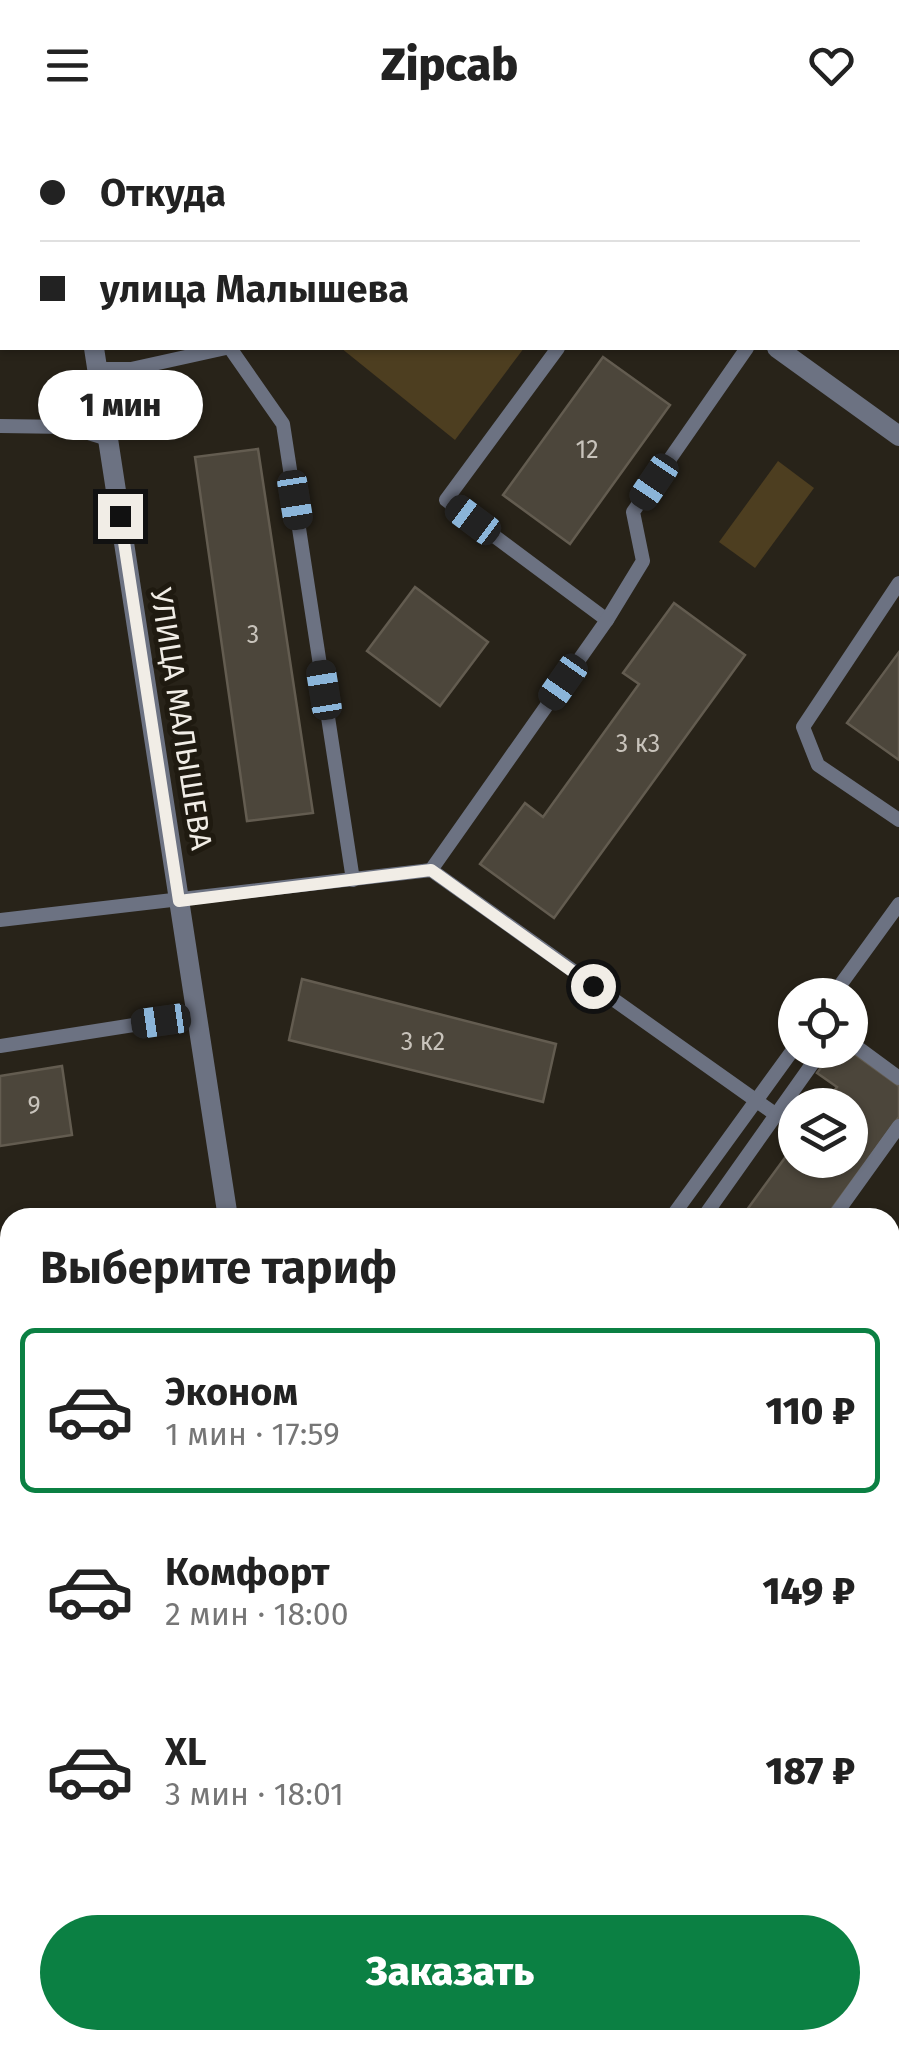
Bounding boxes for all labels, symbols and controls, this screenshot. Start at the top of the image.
icon: menu [40,38,95,93]
text: Zipcab [381,38,518,92]
icon: heart [804,38,859,93]
text: Откуда [100,170,226,216]
text: улица Малышева [100,266,409,312]
callout: 1 мин [38,371,202,441]
text: 1 мин [80,386,161,424]
house number: 12 [575,435,599,465]
car [625,449,683,515]
car [275,468,315,532]
car [440,490,506,550]
route end [98,494,143,539]
street label: УЛИЦА МАЛЫШЕВА [143,585,220,853]
house number: 3 [247,620,259,650]
car [534,649,592,715]
car [304,658,344,722]
house number: 3 к3 [616,729,660,759]
route start [571,964,616,1009]
map controls [778,978,868,1178]
button: locate [778,978,868,1068]
car [129,1002,193,1040]
house number: 3 к2 [401,1027,445,1057]
button: layers [778,1088,868,1178]
house number: 9 [27,1091,41,1121]
text: Выберите тариф [40,1241,397,1295]
icon: car [45,1366,135,1456]
text: Эконом [165,1369,298,1415]
text: 110 ₽ [766,1388,855,1434]
text: 1 мин · 17:59 [165,1415,340,1453]
icon: car [45,1546,135,1636]
text: Комфорт [165,1549,329,1595]
text: 149 ₽ [763,1568,855,1614]
text: 2 мин · 18:00 [165,1595,349,1633]
icon: car [45,1726,135,1816]
text: XL [165,1729,207,1775]
text: 187 ₽ [765,1748,855,1794]
text: 3 мин · 18:01 [165,1775,344,1813]
button: Заказать [40,1915,860,2030]

